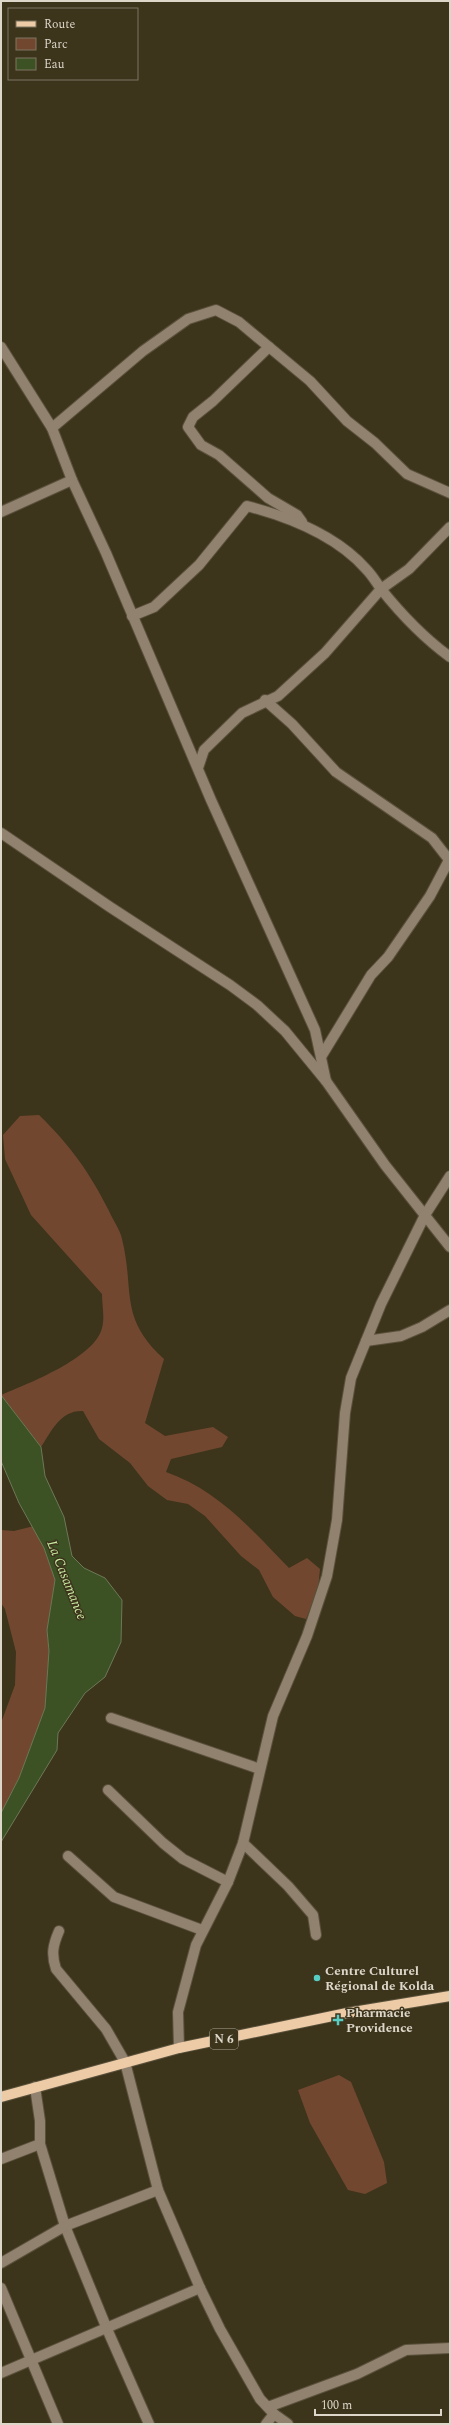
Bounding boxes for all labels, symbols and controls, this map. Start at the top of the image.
legend [8,8,138,80]
text: Route [44,15,75,34]
text: Parc [44,35,68,54]
text: Eau [44,55,65,74]
water label: La Casamance [41,1537,93,1623]
place label: Centre Culturel Régional de Kolda [325,1961,434,1996]
marker: Centre Culturel Régional de Kolda [312,1973,322,1983]
place label: Pharmacie Providence [346,2003,413,2038]
marker: Pharmacie Providence [333,2015,343,2025]
road number: N 6 [210,2029,238,2049]
scale bar [315,2391,441,2417]
text: 100 m [321,2396,352,2415]

